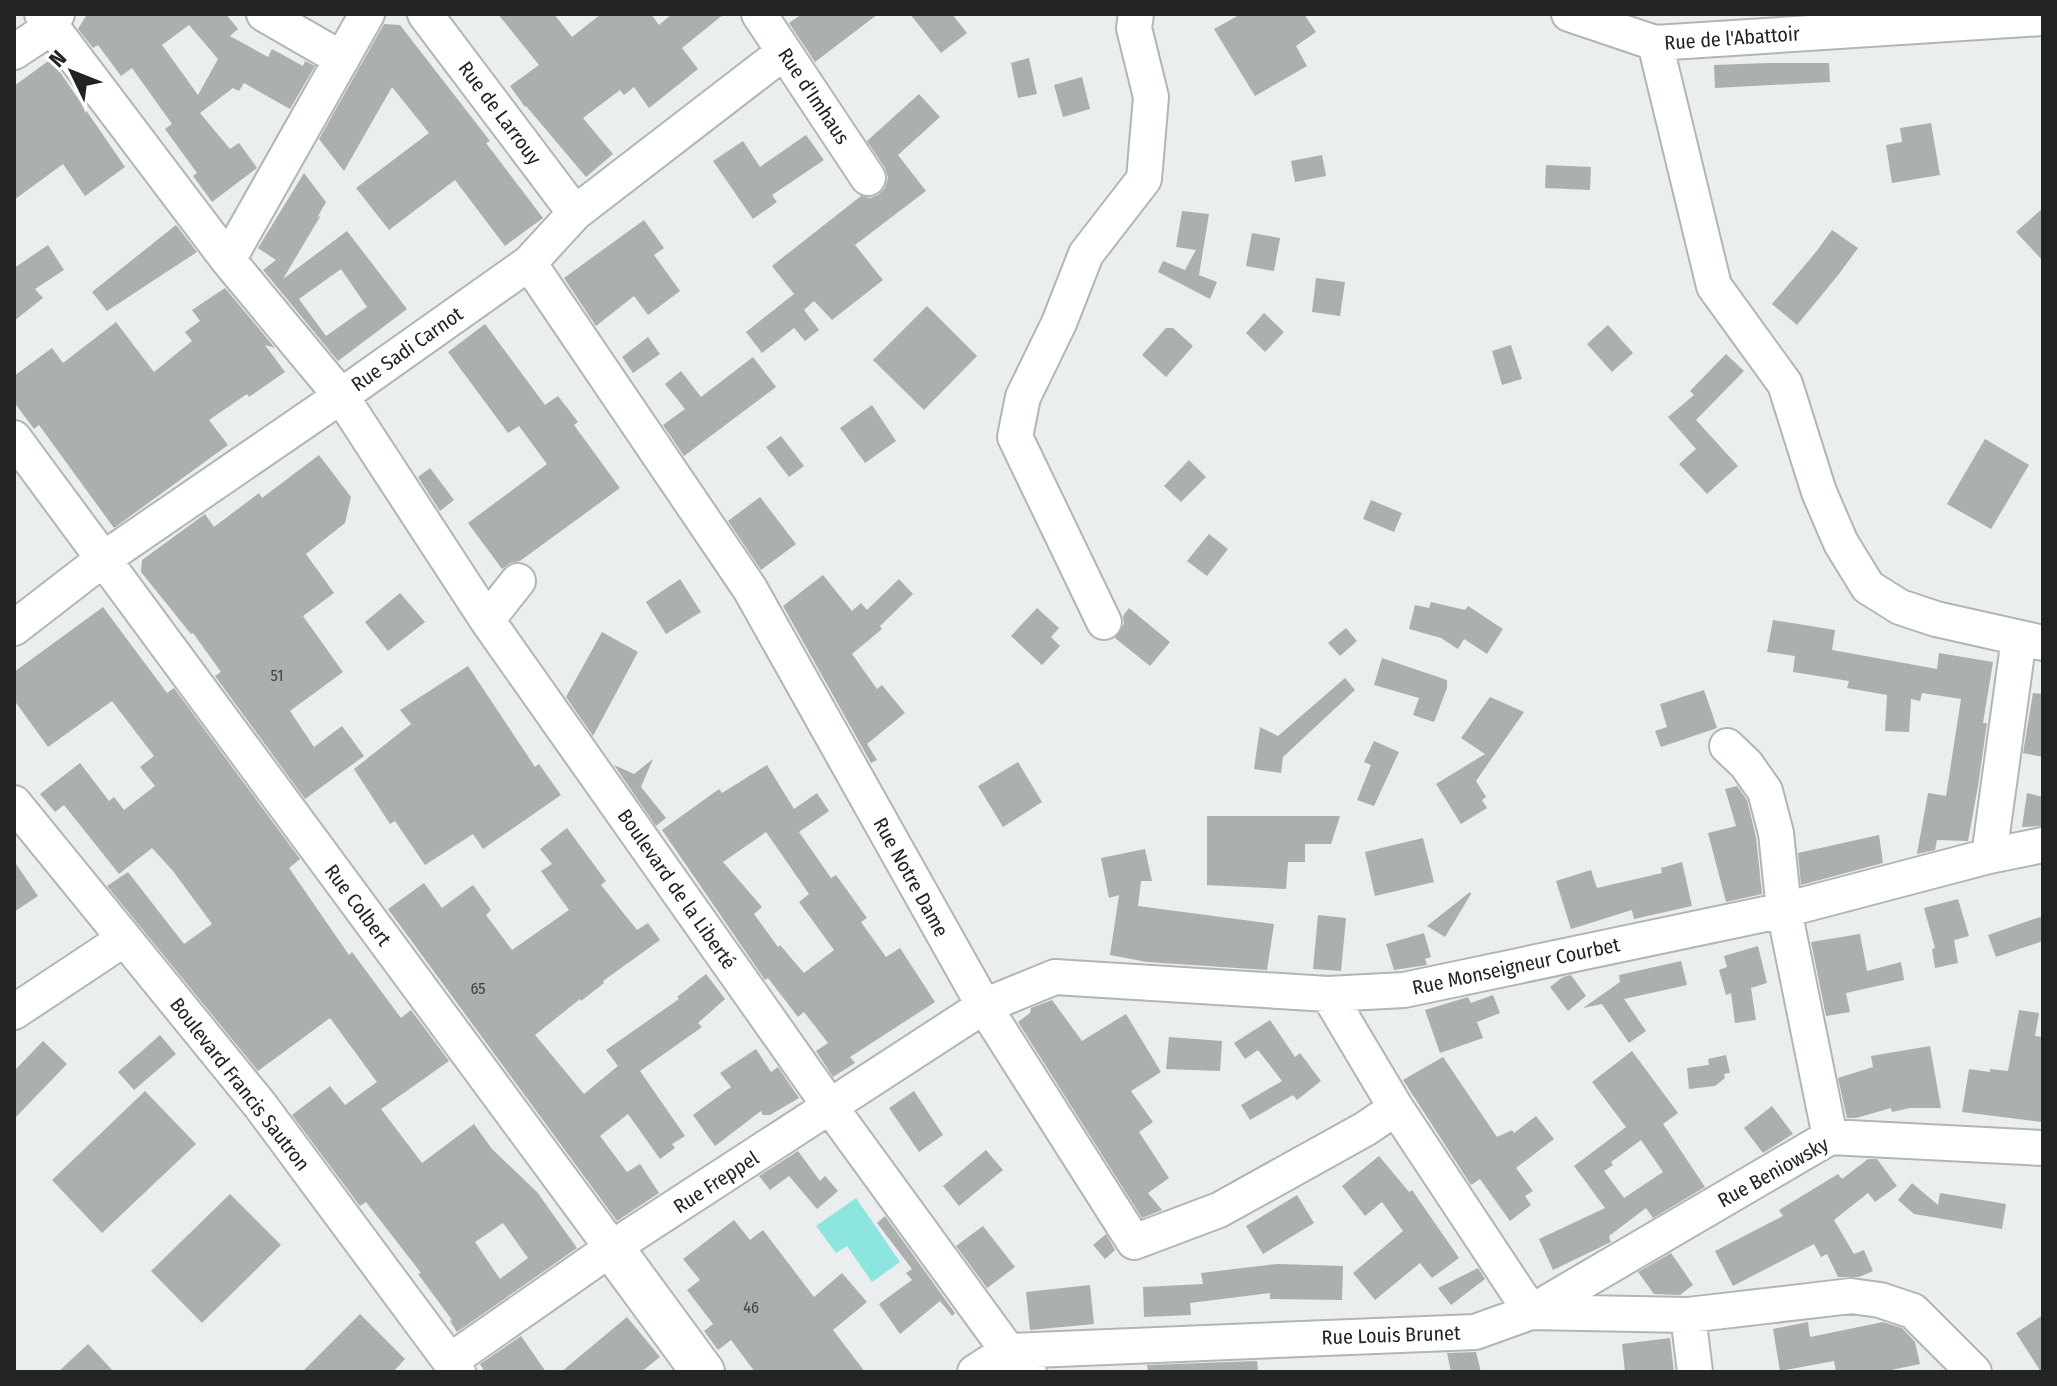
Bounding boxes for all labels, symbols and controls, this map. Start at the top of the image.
street label: Rue de l'Abattoir [1663,21,1801,55]
north arrow [32,32,112,112]
street label: Rue d'Imhaus [773,43,855,149]
text: N [43,45,72,73]
street label: Rue de Larrouy [453,57,547,169]
street label: Rue Sadi Carnot [347,301,468,396]
house number: 51 [271,666,283,685]
street label: Boulevard de la Liberté [613,804,741,974]
street label: Rue Notre Dame [868,813,954,941]
street label: Rue Colbert [320,860,397,951]
street label: Rue Monseigneur Courbet [1410,932,1622,1000]
house number: 65 [470,979,486,998]
street label: Boulevard Francis Sautron [165,993,315,1175]
street label: Rue Beniowsky [1714,1132,1833,1212]
street label: Rue Freppel [669,1146,763,1218]
house number: 46 [743,1298,759,1317]
street label: Rue Louis Brunet [1321,1321,1461,1349]

